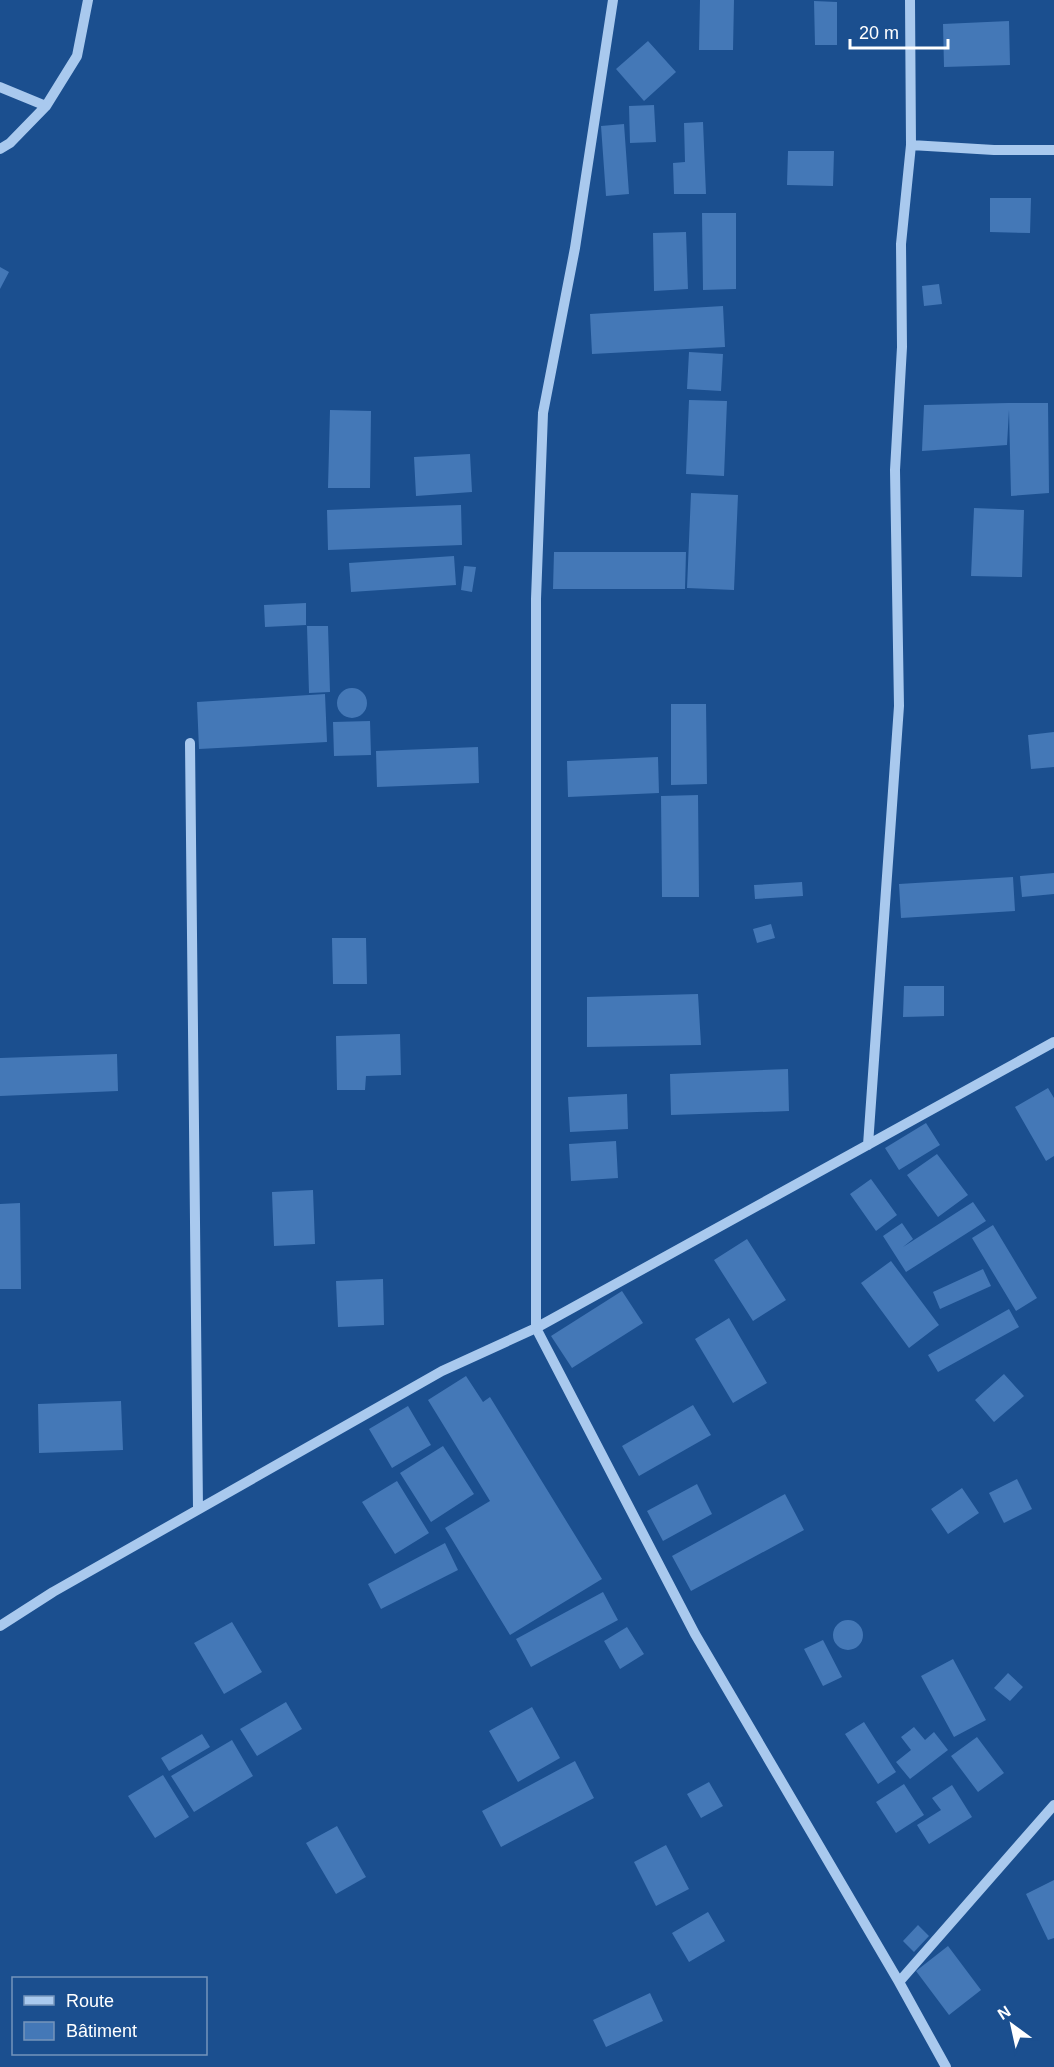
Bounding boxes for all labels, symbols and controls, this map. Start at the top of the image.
scale bar [850,12,948,50]
text: 20 m [859,23,899,43]
legend [12,1977,207,2055]
text: Route [66,1991,114,2011]
north arrow [982,1995,1042,2055]
text: N [995,2003,1014,2023]
text: Bâtiment [66,2021,137,2041]

